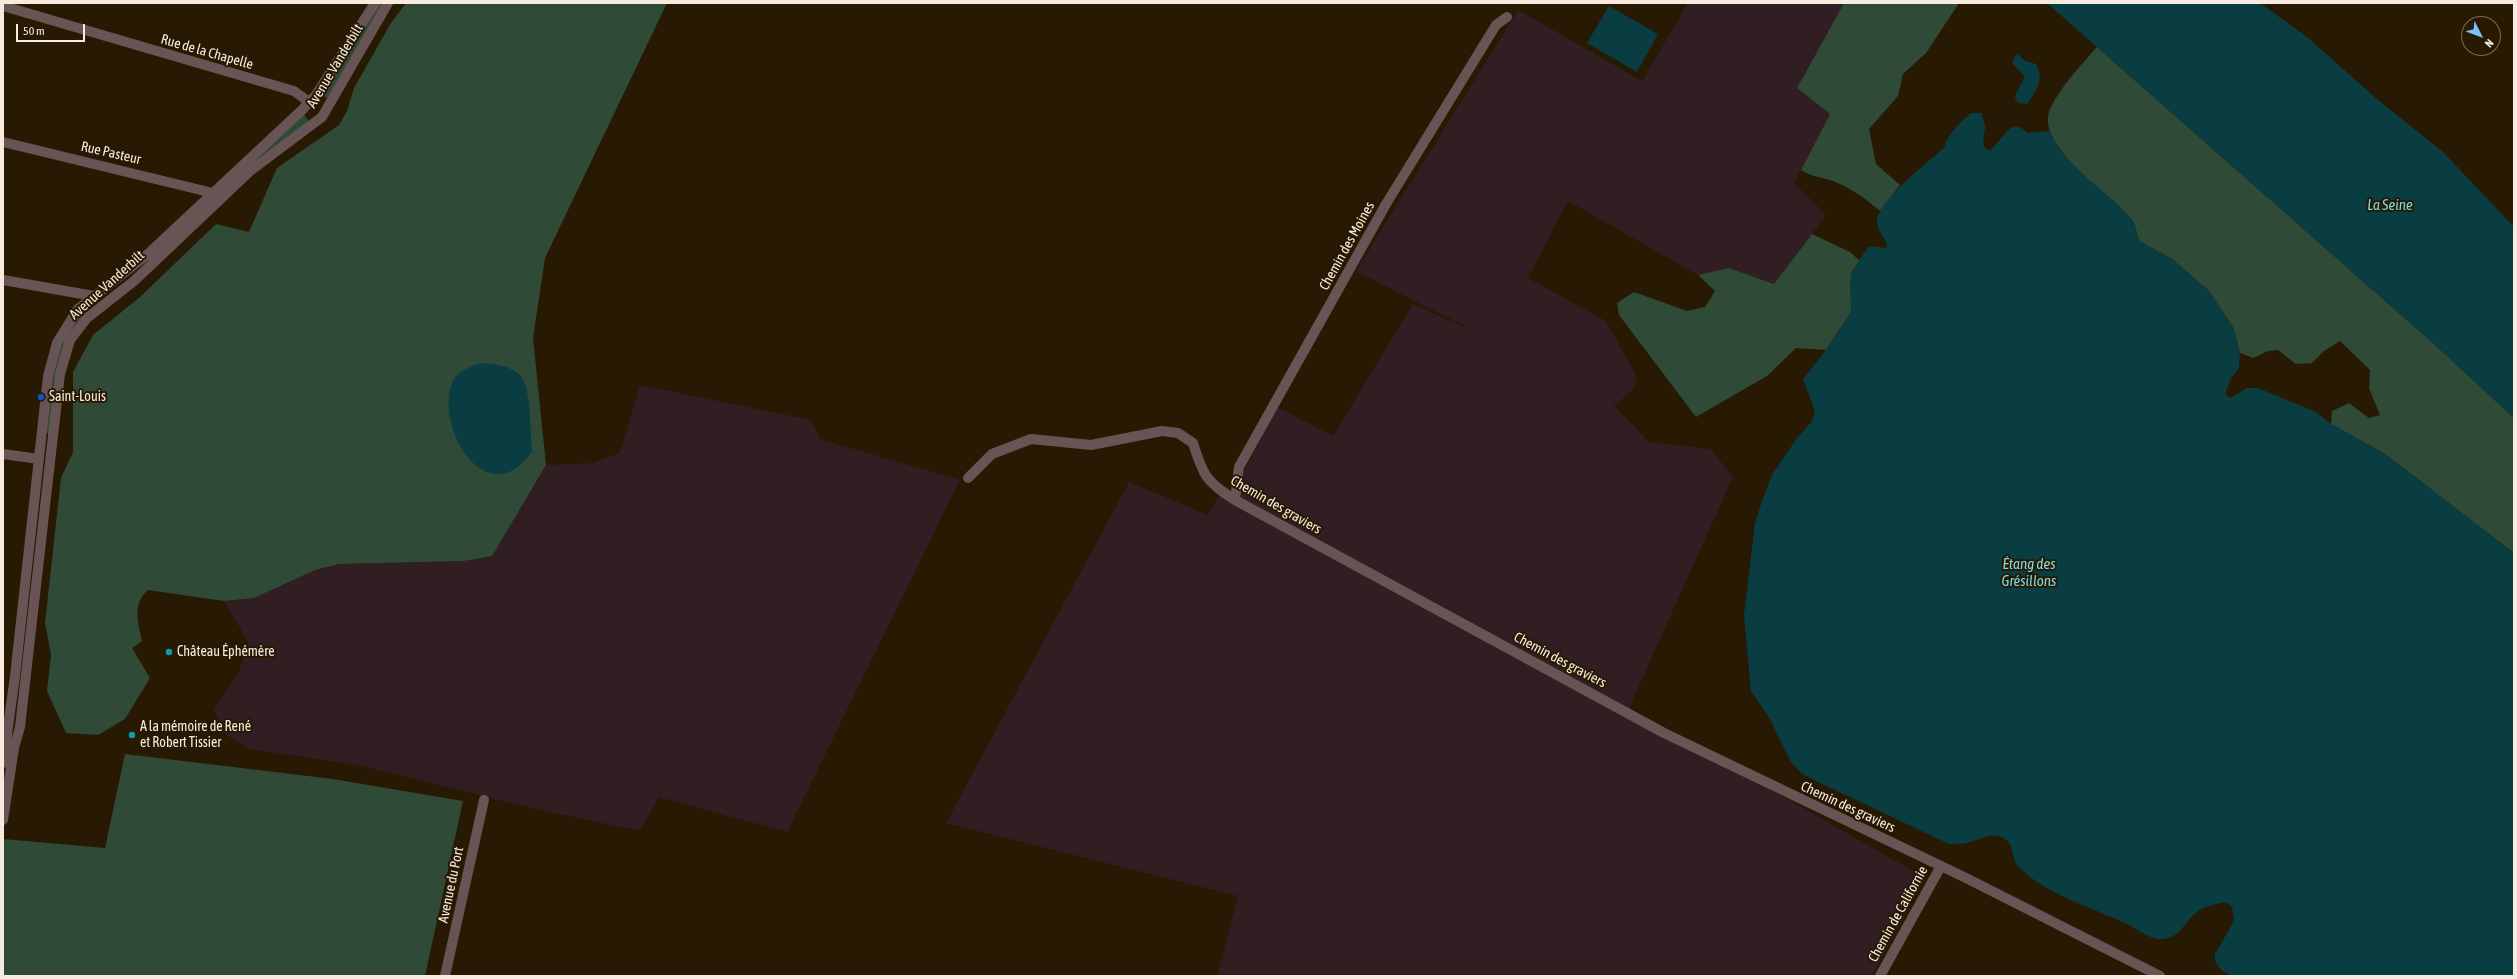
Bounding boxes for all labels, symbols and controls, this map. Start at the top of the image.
scale bar [18,16,87,42]
north arrow [2461,16,2501,56]
street label: Avenue Vanderbilt [303,21,367,111]
text: 50 m [23,24,45,38]
street label: Rue de la Chapelle [159,31,255,73]
text: N [2483,37,2496,50]
street label: Rue Pasteur [79,138,143,168]
water label: La Seine [2367,196,2413,214]
street label: Chemin des Moines [1316,199,1378,293]
street label: Avenue Vanderbilt [66,247,148,323]
place label: Saint-Louis [49,389,106,405]
marker: Saint-Louis [36,392,46,402]
street label: Chemin des graviers [1228,472,1324,538]
water label: Étang des Grésillons [2002,555,2056,590]
street label: Chemin des graviers [1511,629,1609,691]
place label: Château Éphémère [177,644,275,660]
marker: Château Éphémère [164,647,174,657]
place label: A la mémoire de René et Robert Tissier [140,719,251,752]
marker: A la mémoire de René et Robert Tissier [127,730,137,740]
street label: Chemin des graviers [1798,778,1898,836]
street label: Avenue du Port [435,845,467,925]
street label: Chemin de Californie [1865,863,1931,965]

